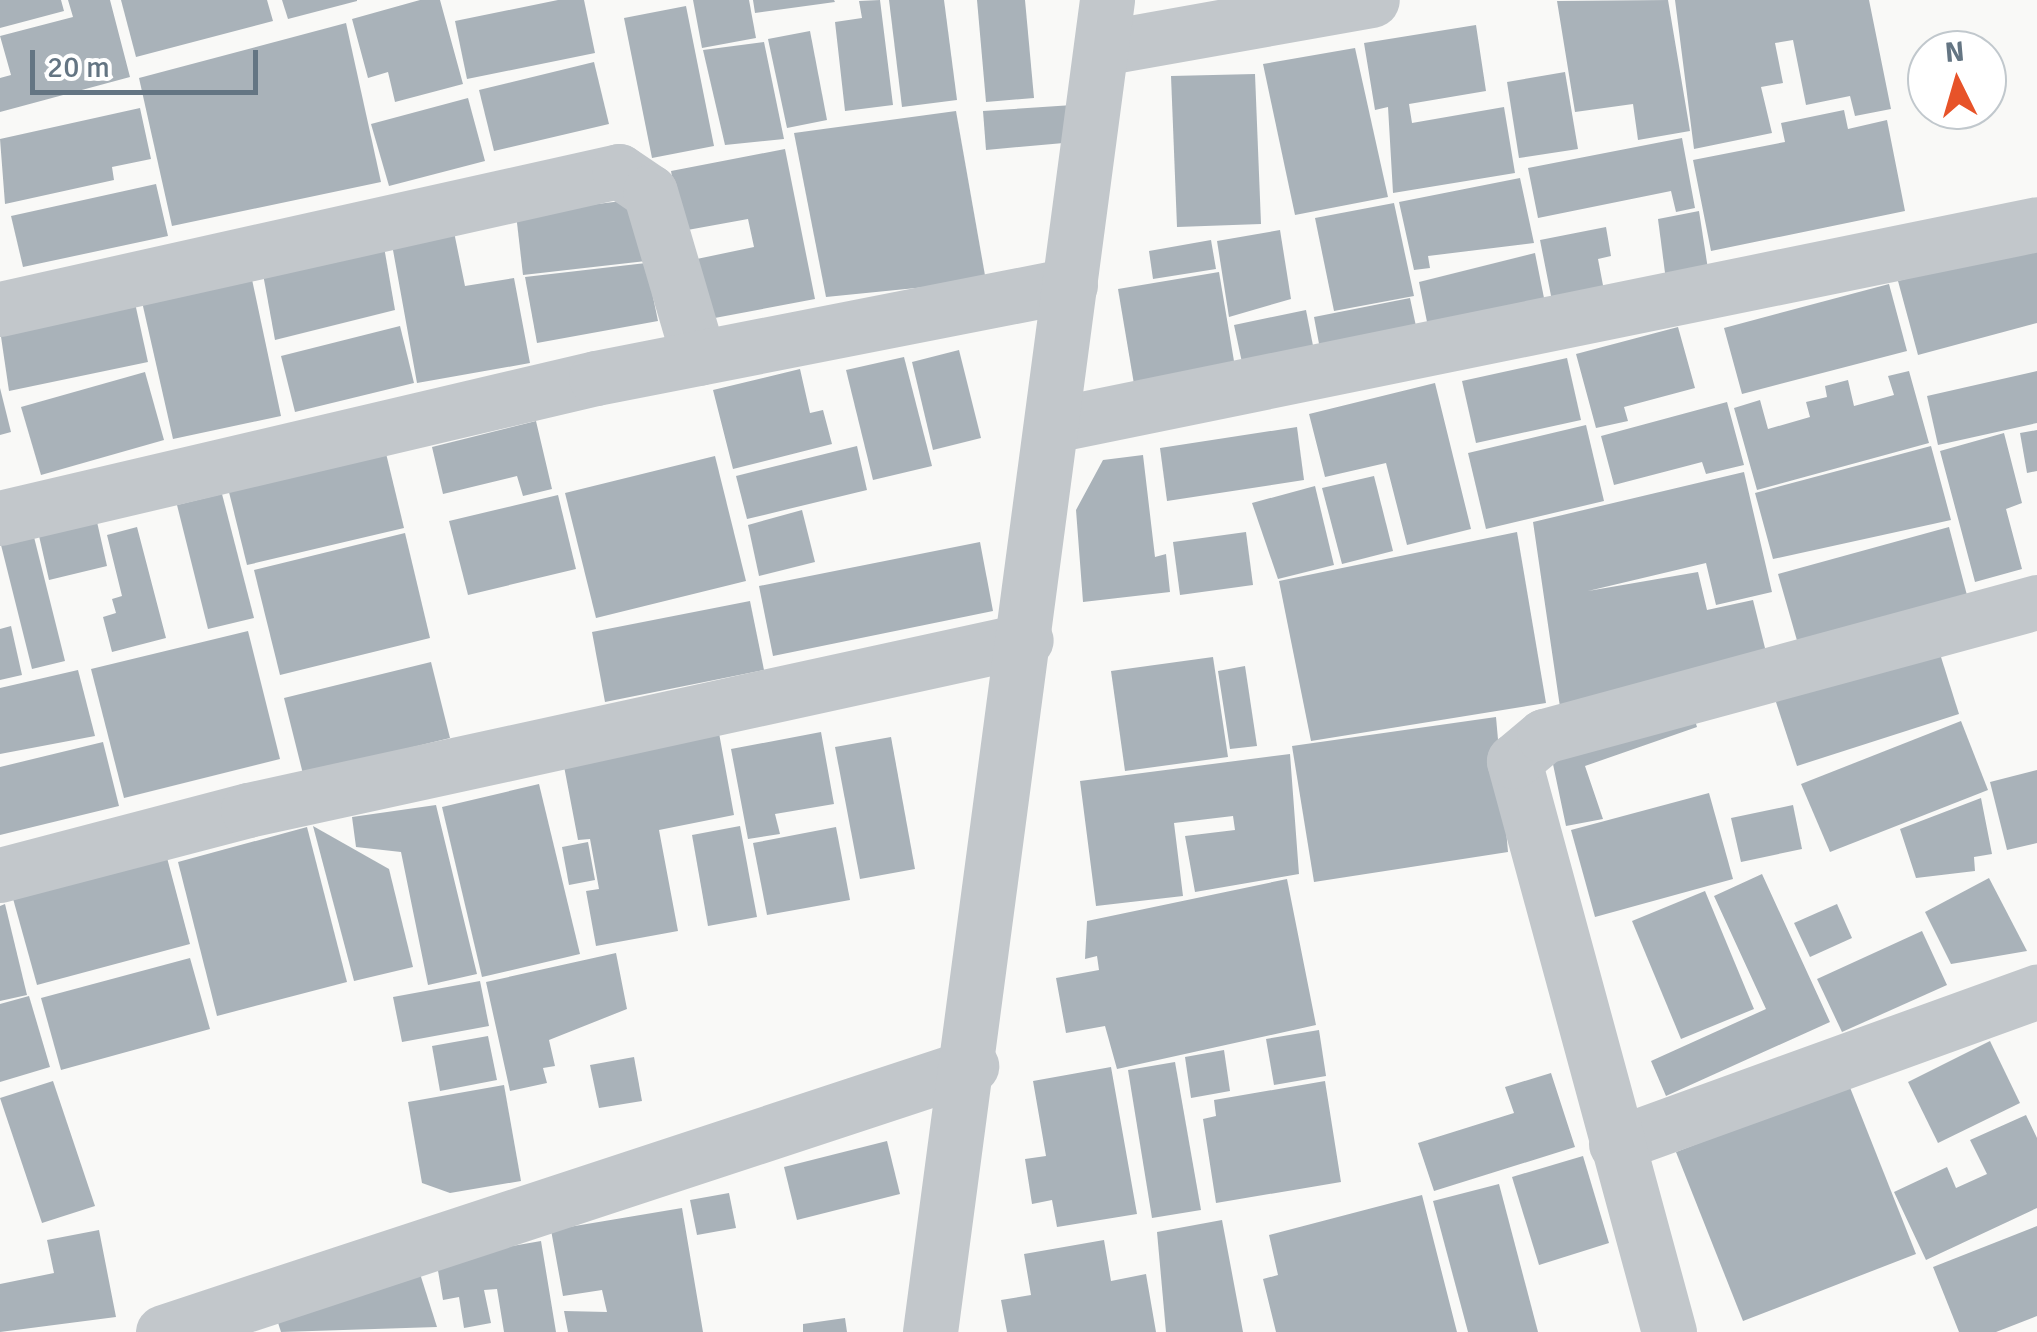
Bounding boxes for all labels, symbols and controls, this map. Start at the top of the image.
scale bar [35,30,262,92]
north arrow [1907,30,2007,130]
text: N [1943,34,1966,70]
text: 20 m [47,49,110,86]

